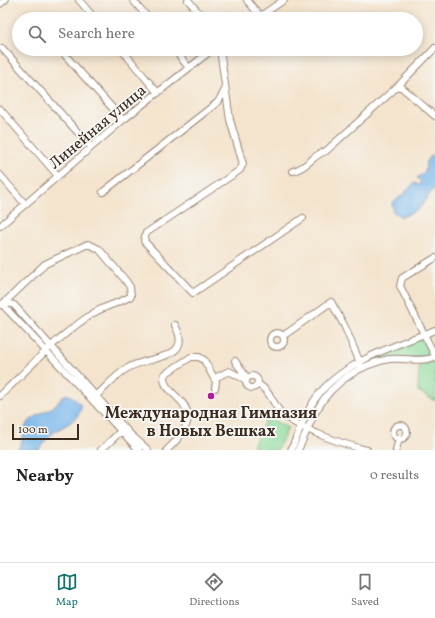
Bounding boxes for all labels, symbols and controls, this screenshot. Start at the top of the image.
search box [12,12,423,56]
icon: search [26,23,48,45]
text: Search here [58,24,135,45]
street label: Линейная улица [45,80,152,175]
marker: Международная Гимназия в Новых Вешках [206,391,216,401]
place label: Международная Гимназия в Новых Вешках [105,403,317,443]
scale bar [12,422,79,441]
text: 100 m [18,423,48,438]
text: Nearby [16,465,74,488]
text: 0 results [370,467,419,485]
tab: Map [56,571,78,610]
tab: Directions [189,571,240,610]
tab: Saved [351,571,379,610]

